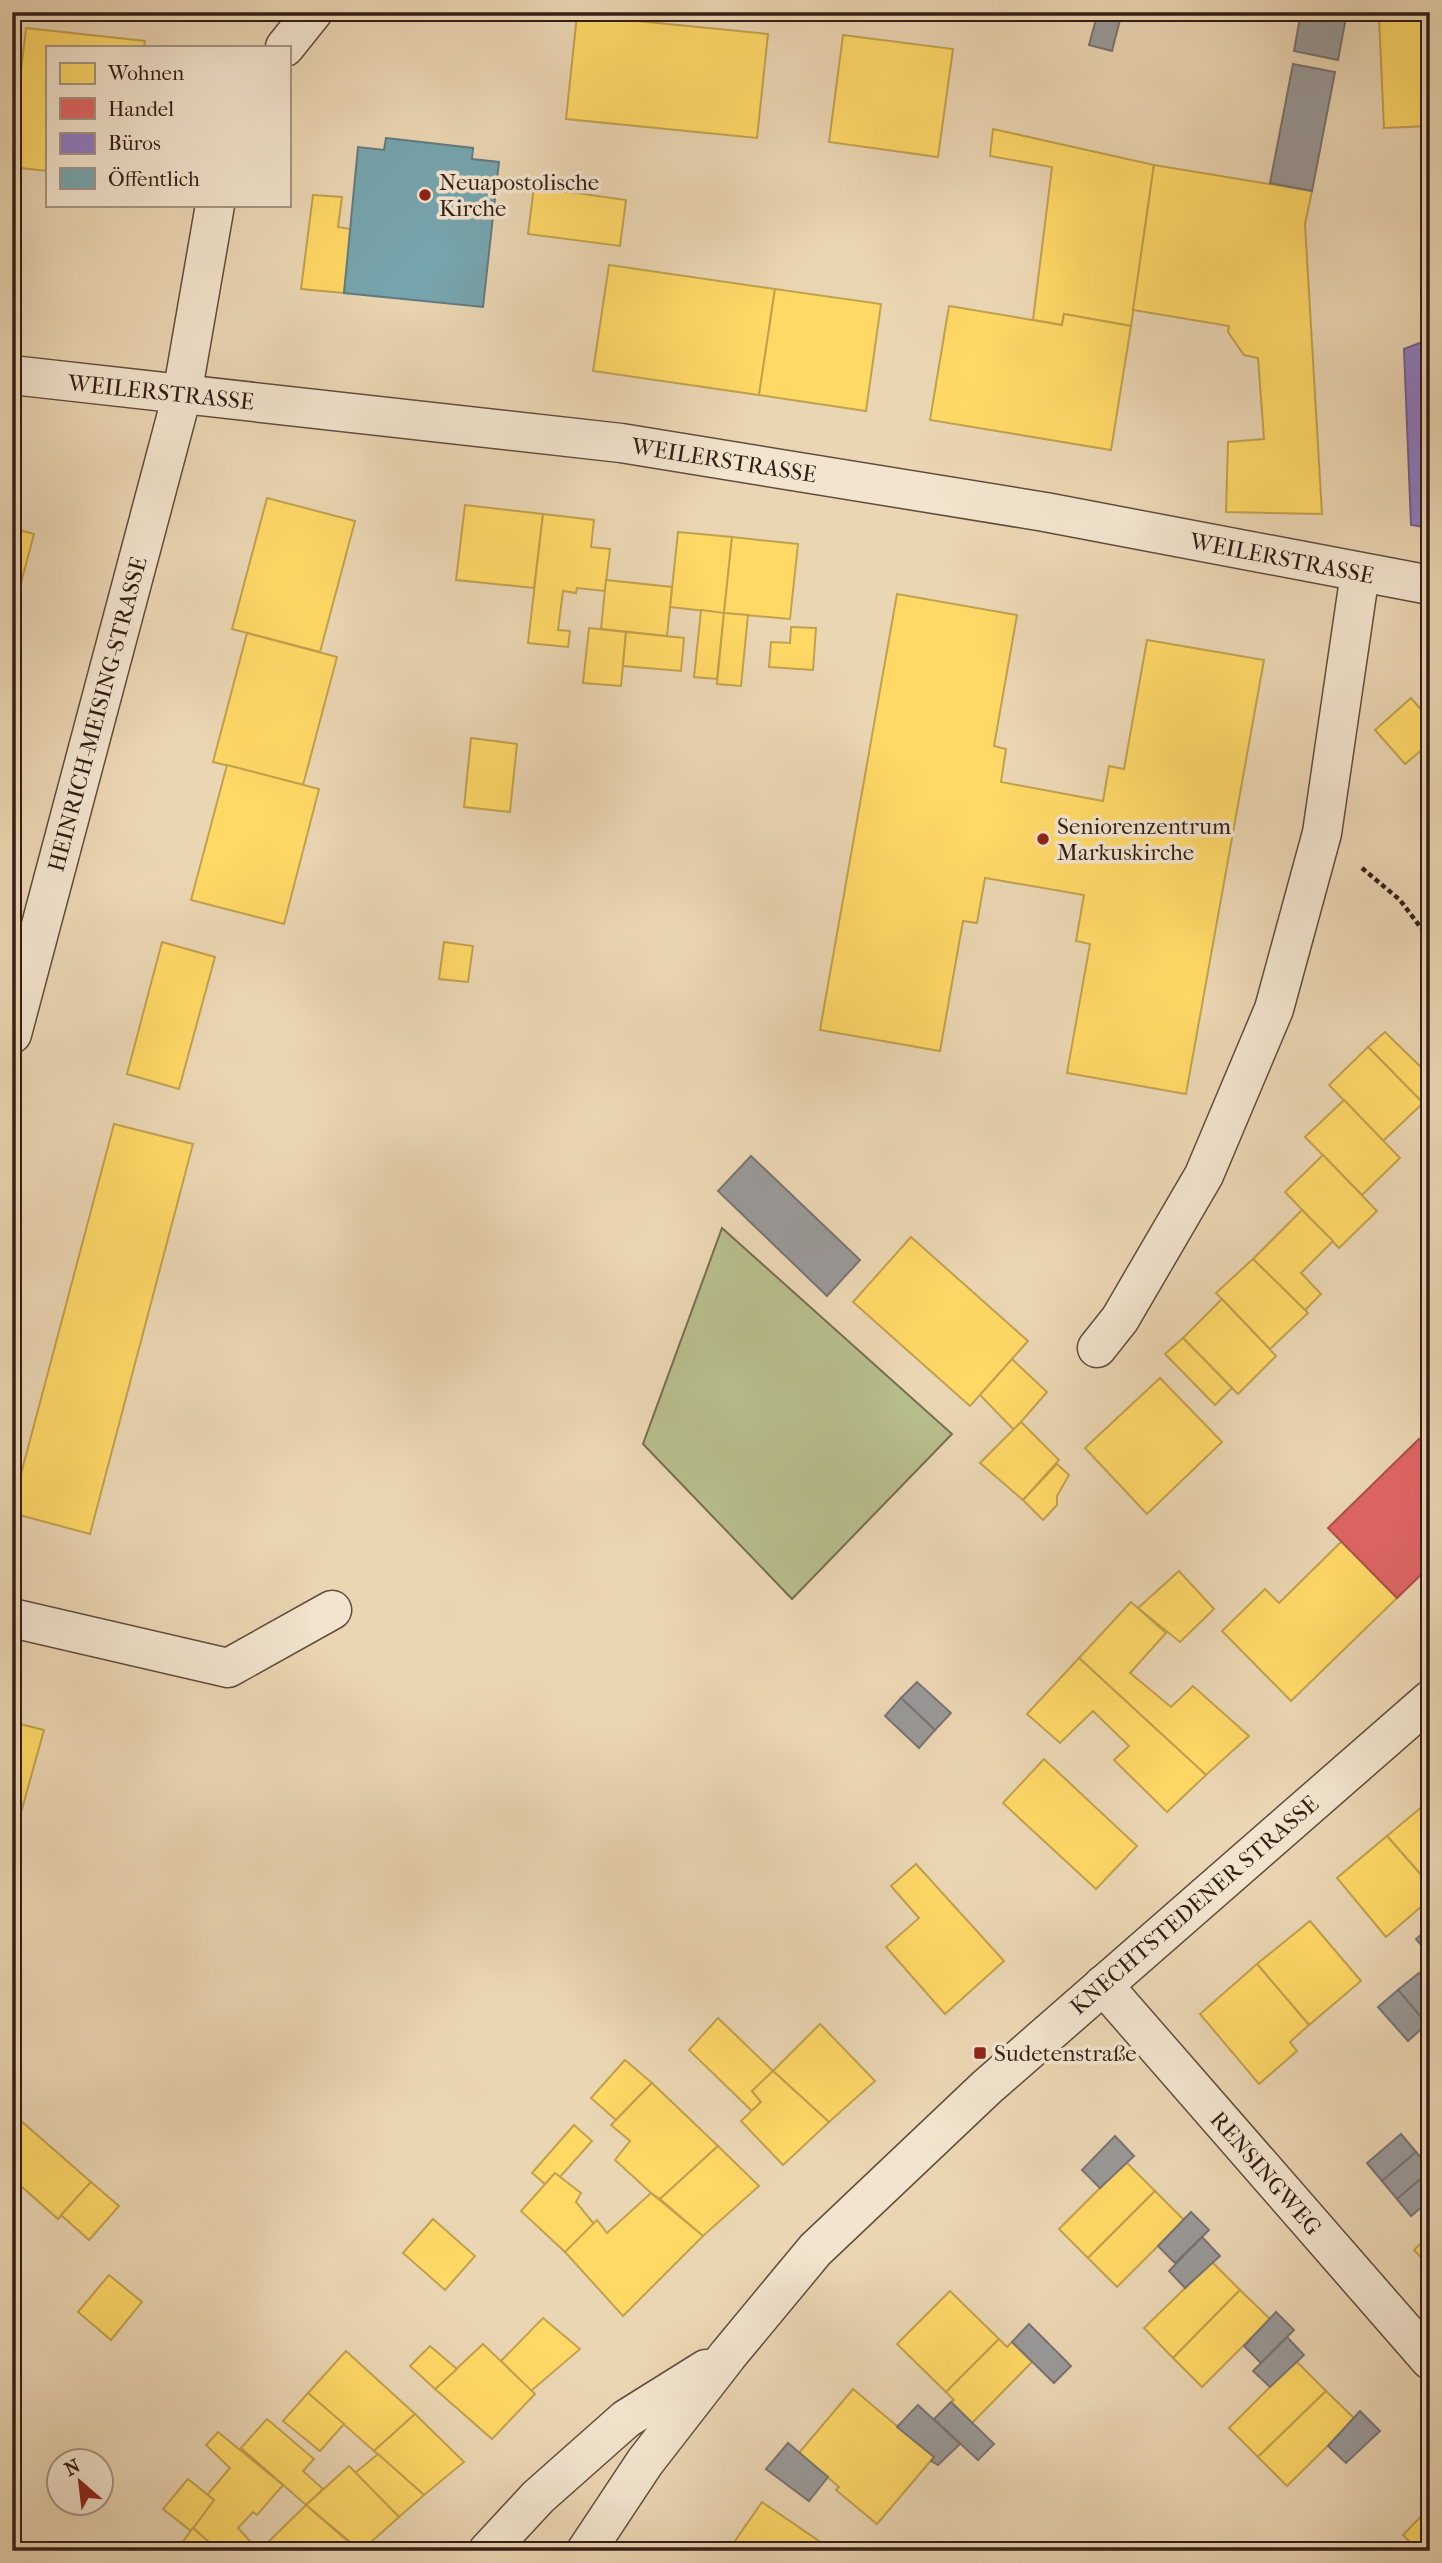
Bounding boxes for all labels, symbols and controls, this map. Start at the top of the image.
legend [46,46,290,206]
text: Wohnen [107,61,184,85]
text: Handel [108,97,174,121]
text: Büros [108,131,161,155]
text: Öffentlich [108,167,200,191]
place label: Neuapostolische Kirche [439,169,599,222]
marker: Neuapostolische Kirche [417,187,433,203]
street label: WEILERSTRASSE [66,369,255,416]
street label: WEILERSTRASSE [629,432,818,488]
street label: WEILERSTRASSE [1187,527,1376,590]
street label: HEINRICH-MEISING-STRASSE [42,554,153,875]
place label: Seniorenzentrum Markuskirche [1057,813,1231,866]
marker: Seniorenzentrum Markuskirche [1035,831,1051,847]
street label: KNECHTSTEDENER STRASSE [1065,1790,1324,2021]
place label: Sudetenstraße [994,2040,1137,2067]
marker: Sudetenstraße [972,2045,988,2061]
street label: RENSINGWEG [1205,2106,1327,2241]
north arrow [46,2448,116,2518]
text: N [61,2455,85,2481]

